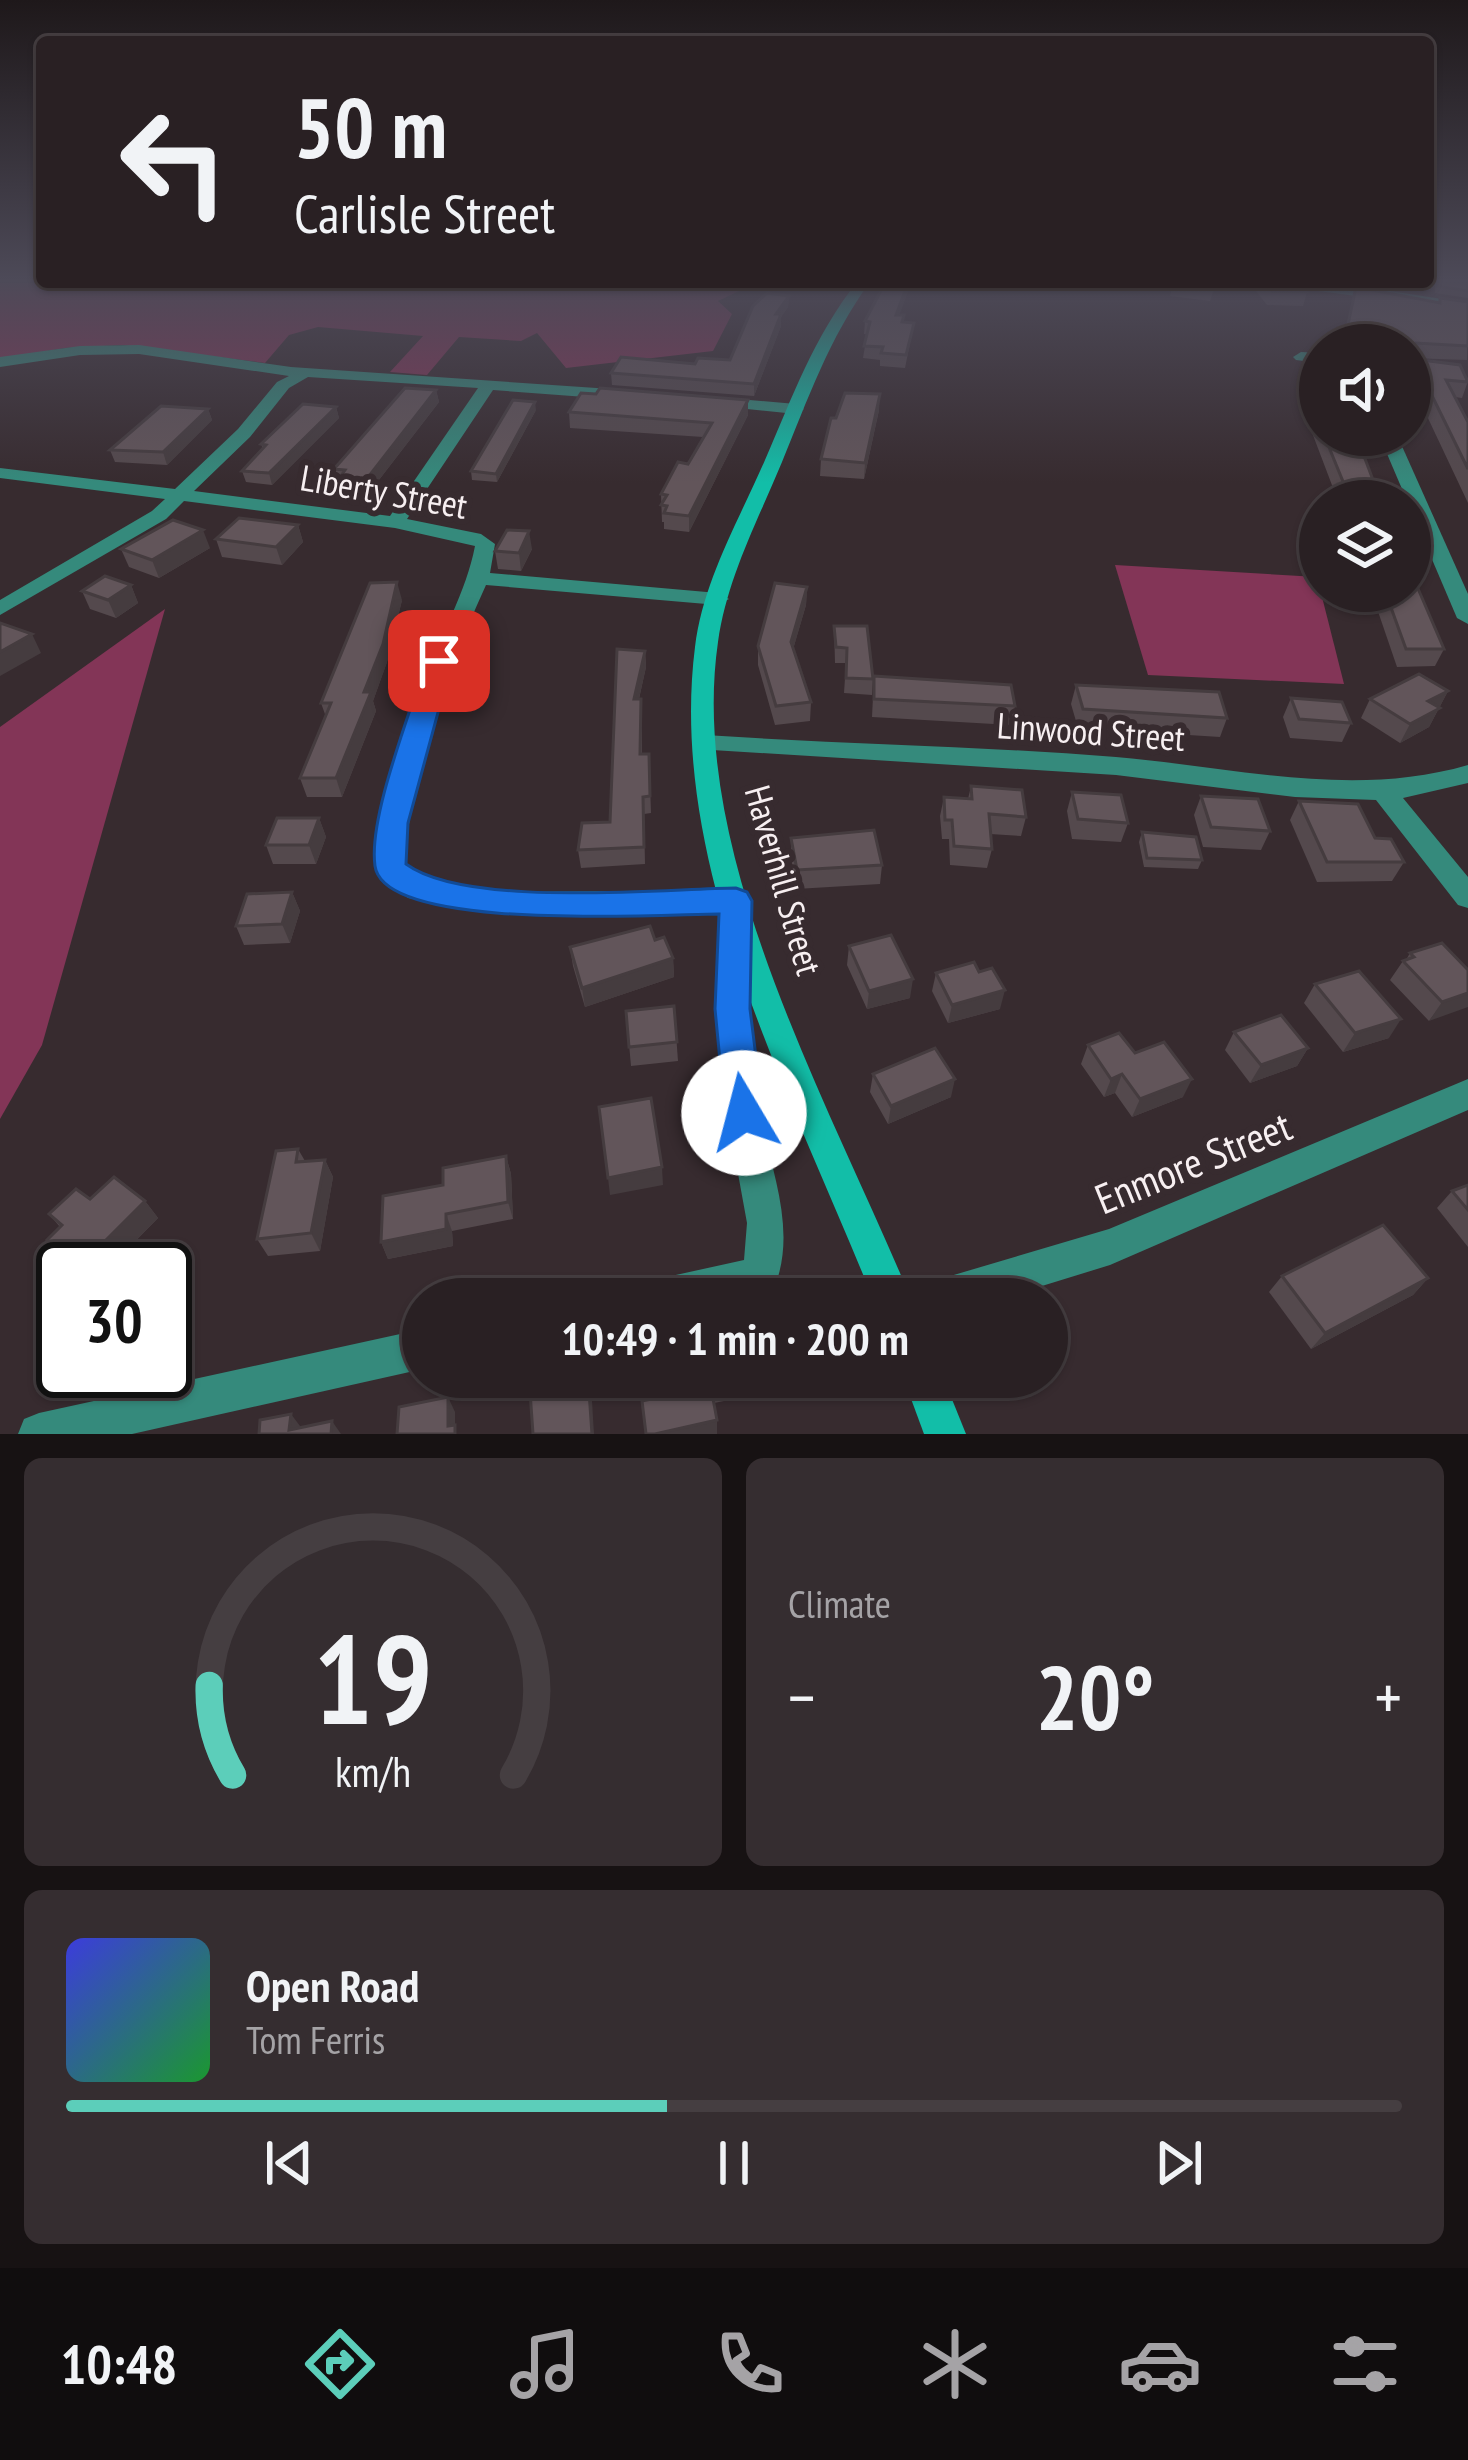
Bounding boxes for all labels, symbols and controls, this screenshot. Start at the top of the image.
text: 50 m [294,72,447,181]
icon: left [96,84,252,240]
text: Carlisle Street [294,178,555,248]
map controls [1299,324,1431,612]
button: sound [1299,324,1431,456]
street label: Liberty Street [297,453,471,529]
button: layers [1299,480,1431,612]
pin [388,610,490,712]
icon: arrive [406,628,472,694]
street label: Linwood Street [995,701,1187,761]
street label: Haverhill Street [735,780,833,980]
position arrow [681,1050,807,1176]
street label: Enmore Street [1087,1098,1300,1226]
speed limit sign: 30 [36,1242,192,1398]
text: 10:49 · 1 min · 200 m [561,1309,909,1367]
text: Climate [788,1578,891,1629]
text: 19 [313,1597,433,1758]
text: 20° [1036,1638,1154,1755]
text: − [788,1654,815,1739]
text: + [1375,1654,1402,1739]
text: km/h [335,1743,411,1799]
text: Open Road [246,1956,419,2014]
text: Tom Ferris [246,2014,385,2065]
icon: previous [256,2130,322,2196]
icon: pause [701,2130,767,2196]
icon: next [1146,2130,1212,2196]
icon: directions [298,2322,382,2406]
icon: music [503,2322,587,2406]
icon: phone [708,2322,792,2406]
icon: climate [913,2322,997,2406]
icon: car [1118,2322,1202,2406]
icon: filters [1323,2322,1407,2406]
text: 10:48 [61,2329,177,2399]

